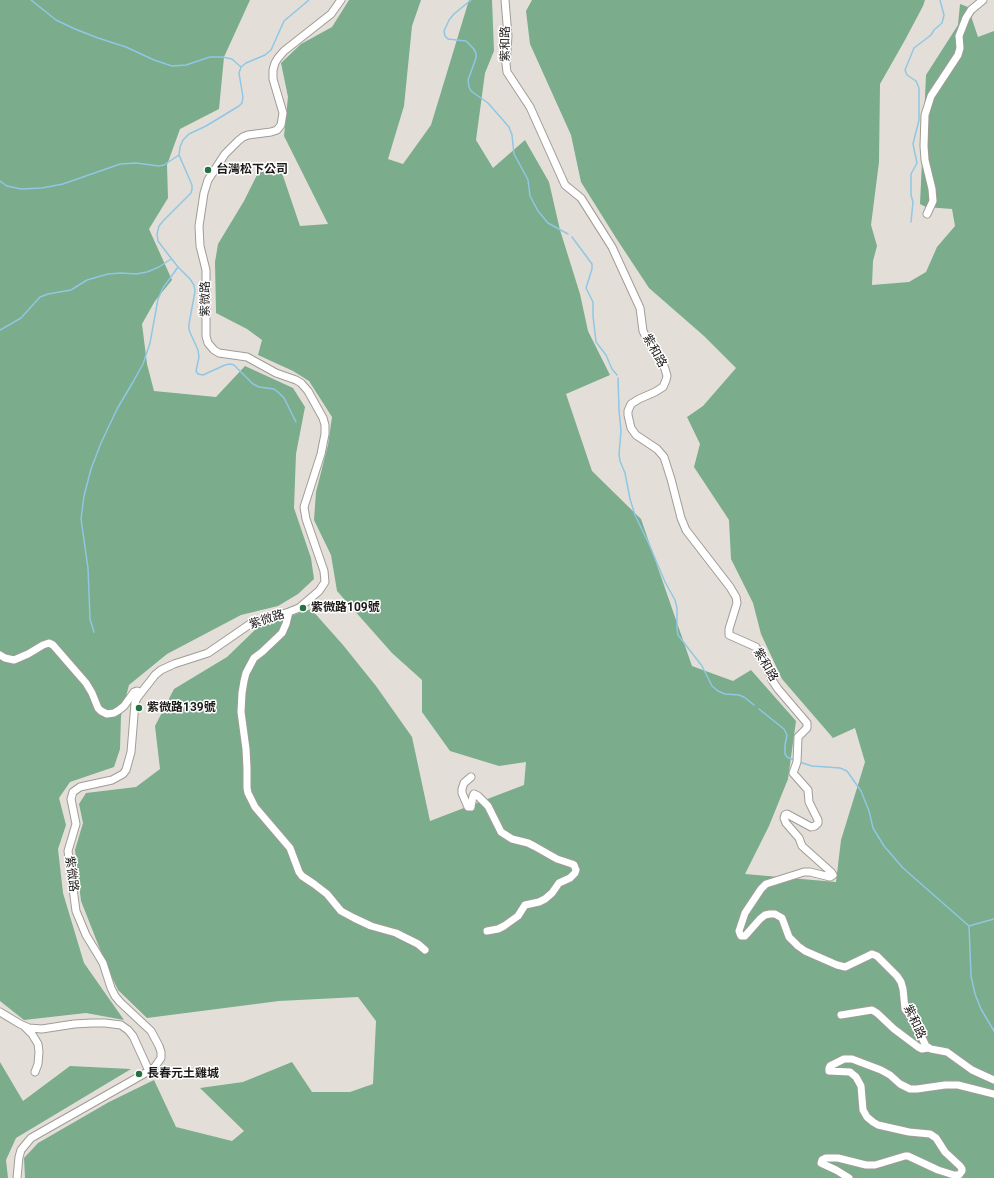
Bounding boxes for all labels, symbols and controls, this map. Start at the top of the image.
street label: 紫和路 [498,26,514,62]
place label: 台灣松下公司 [216,163,288,177]
marker: 台灣松下公司 [203,165,213,175]
street label: 紫微路 [198,281,214,317]
street label: 紫和路 [639,332,669,370]
place label: 紫微路109號 [311,601,380,615]
marker: 紫微路109號 [298,603,308,613]
street label: 紫微路 [248,608,286,632]
street label: 紫和路 [750,646,780,684]
place label: 紫微路139號 [147,701,216,715]
marker: 紫微路139號 [134,703,144,713]
street label: 紫微路 [62,855,80,893]
street label: 紫和路 [900,1003,928,1041]
place label: 長春元土雞城 [147,1067,219,1081]
marker: 長春元土雞城 [134,1069,144,1079]

